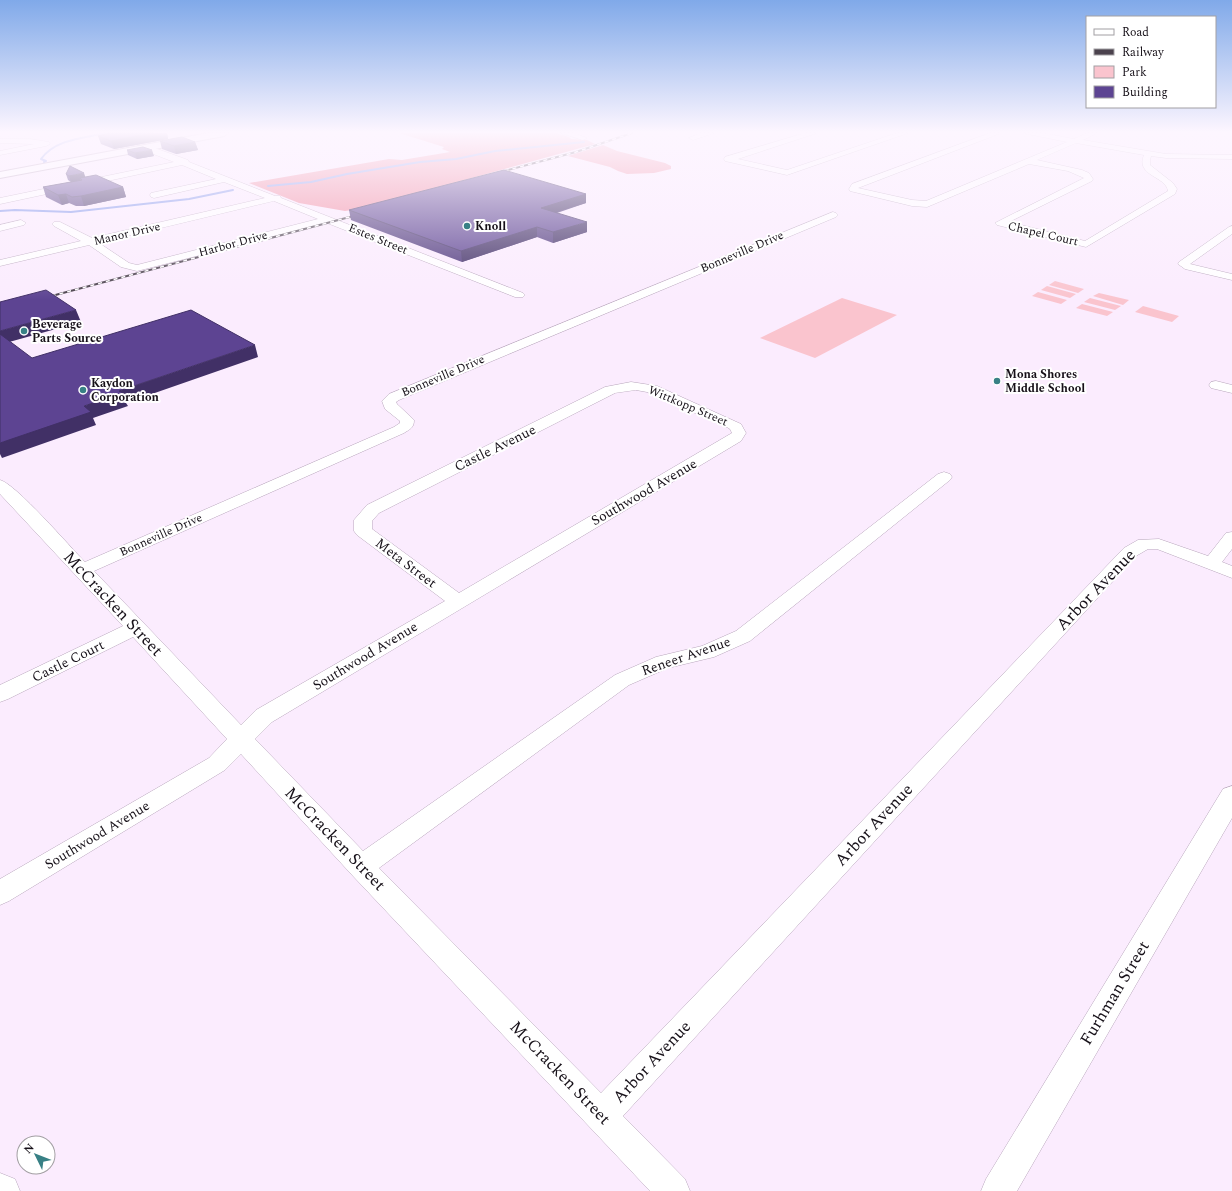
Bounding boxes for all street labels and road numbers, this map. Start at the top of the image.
street label: Manor Drive [92,217,162,251]
street label: Chapel Court [1006,217,1080,251]
street label: Estes Street [345,218,411,260]
street label: Harbor Drive [196,226,270,262]
street label: Bonneville Drive [697,226,787,278]
street label: Bonneville Drive [398,350,488,402]
street label: Wittkopp Street [645,381,731,431]
street label: Castle Avenue [451,419,540,477]
street label: Southwood Avenue [587,453,701,531]
street label: Bonneville Drive [116,508,206,562]
street label: Meta Street [371,533,441,593]
street label: Arbor Avenue [1050,543,1142,637]
street label: McCracken Street [57,545,169,663]
street label: Southwood Avenue [308,616,422,696]
street label: Reneer Avenue [639,631,734,681]
street label: Castle Court [28,634,108,688]
street label: Arbor Avenue [829,778,919,872]
street label: McCracken Street [278,781,392,897]
street label: Southwood Avenue [40,795,154,875]
street label: Furhman Street [1073,936,1157,1050]
street label: McCracken Street [503,1015,617,1131]
street label: Arbor Avenue [607,1015,697,1109]

